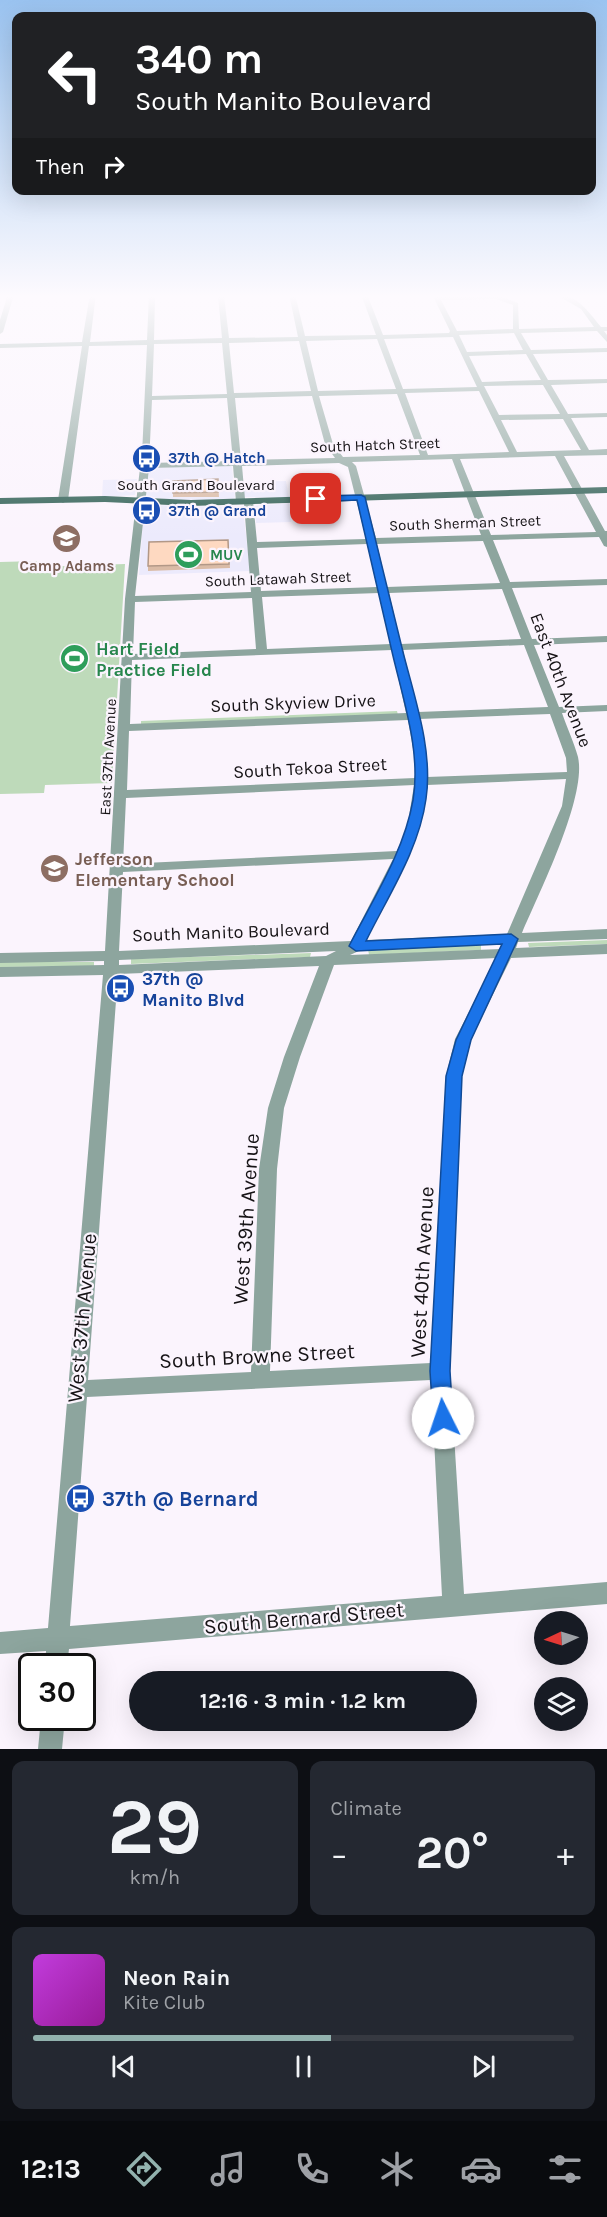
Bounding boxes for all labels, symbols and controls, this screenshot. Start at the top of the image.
text: 340 m [135,34,263,84]
icon: left [36,36,114,114]
text: South Manito Boulevard [135,85,432,117]
icon: right [97,150,130,183]
text: Then [36,154,85,180]
street label: South Hatch Street [310,434,441,456]
bus stop icon: 37th @ Hatch [131,442,163,474]
place label: 37th @ Hatch [168,449,266,467]
pin [290,473,341,524]
street label: South Grand Boulevard [117,476,275,494]
icon: arrive [299,482,332,515]
bus stop icon: 37th @ Grand [131,495,163,527]
place label: 37th @ Grand [168,502,266,520]
street label: South Sherman Street [389,511,542,535]
school or university icon: Camp Adams [51,523,83,555]
sports icon: MUV [173,539,205,571]
place label: MUV [210,546,243,564]
place label: Camp Adams [20,557,115,575]
street label: South Latawah Street [204,567,352,591]
street label: East 40th Avenue [525,610,597,750]
place label: Hart Field Practice Field [96,638,212,681]
sports icon: Hart Field Practice Field [59,643,91,675]
street label: South Skyview Drive [210,689,376,717]
street label: East 37th Avenue [96,698,120,816]
street label: South Tekoa Street [233,753,388,783]
place label: Jefferson Elementary School [75,848,235,891]
school or university icon: Jefferson Elementary School [38,853,70,885]
street label: South Manito Boulevard [132,918,330,946]
place label: 37th @ Manito Blvd [142,968,245,1011]
bus stop icon: 37th @ Manito Blvd [105,973,137,1005]
street label: West 39th Avenue [228,1132,264,1306]
street label: West 40th Avenue [406,1186,438,1358]
street label: West 37th Avenue [63,1232,101,1404]
street label: South Browne Street [159,1339,356,1373]
position arrow [411,1386,475,1450]
bus stop icon: 37th @ Bernard [65,1483,97,1515]
place label: 37th @ Bernard [102,1487,259,1511]
street label: South Bernard Street [203,1597,405,1639]
north arrow [534,1611,588,1665]
map controls [534,1611,588,1731]
speed limit sign: 30 [18,1653,96,1731]
button: layers [534,1677,588,1731]
text: 12:16 · 3 min · 1.2 km [200,1688,406,1714]
text: 29 [107,1781,202,1873]
text: Climate [331,1797,402,1820]
text: 20° [416,1827,489,1879]
text: − [331,1835,348,1873]
text: + [557,1835,574,1873]
text: km/h [129,1866,180,1889]
text: Neon Rain [123,1965,230,1991]
text: Kite Club [123,1991,205,2014]
icon: previous [107,2050,140,2083]
icon: pause [287,2050,320,2083]
icon: next [467,2050,500,2083]
icon: directions [123,2148,165,2190]
icon: music [207,2148,249,2190]
icon: phone [291,2148,333,2190]
icon: climate [376,2148,418,2190]
icon: car [460,2148,502,2190]
icon: filters [544,2148,586,2190]
text: 12:13 [21,2153,81,2185]

